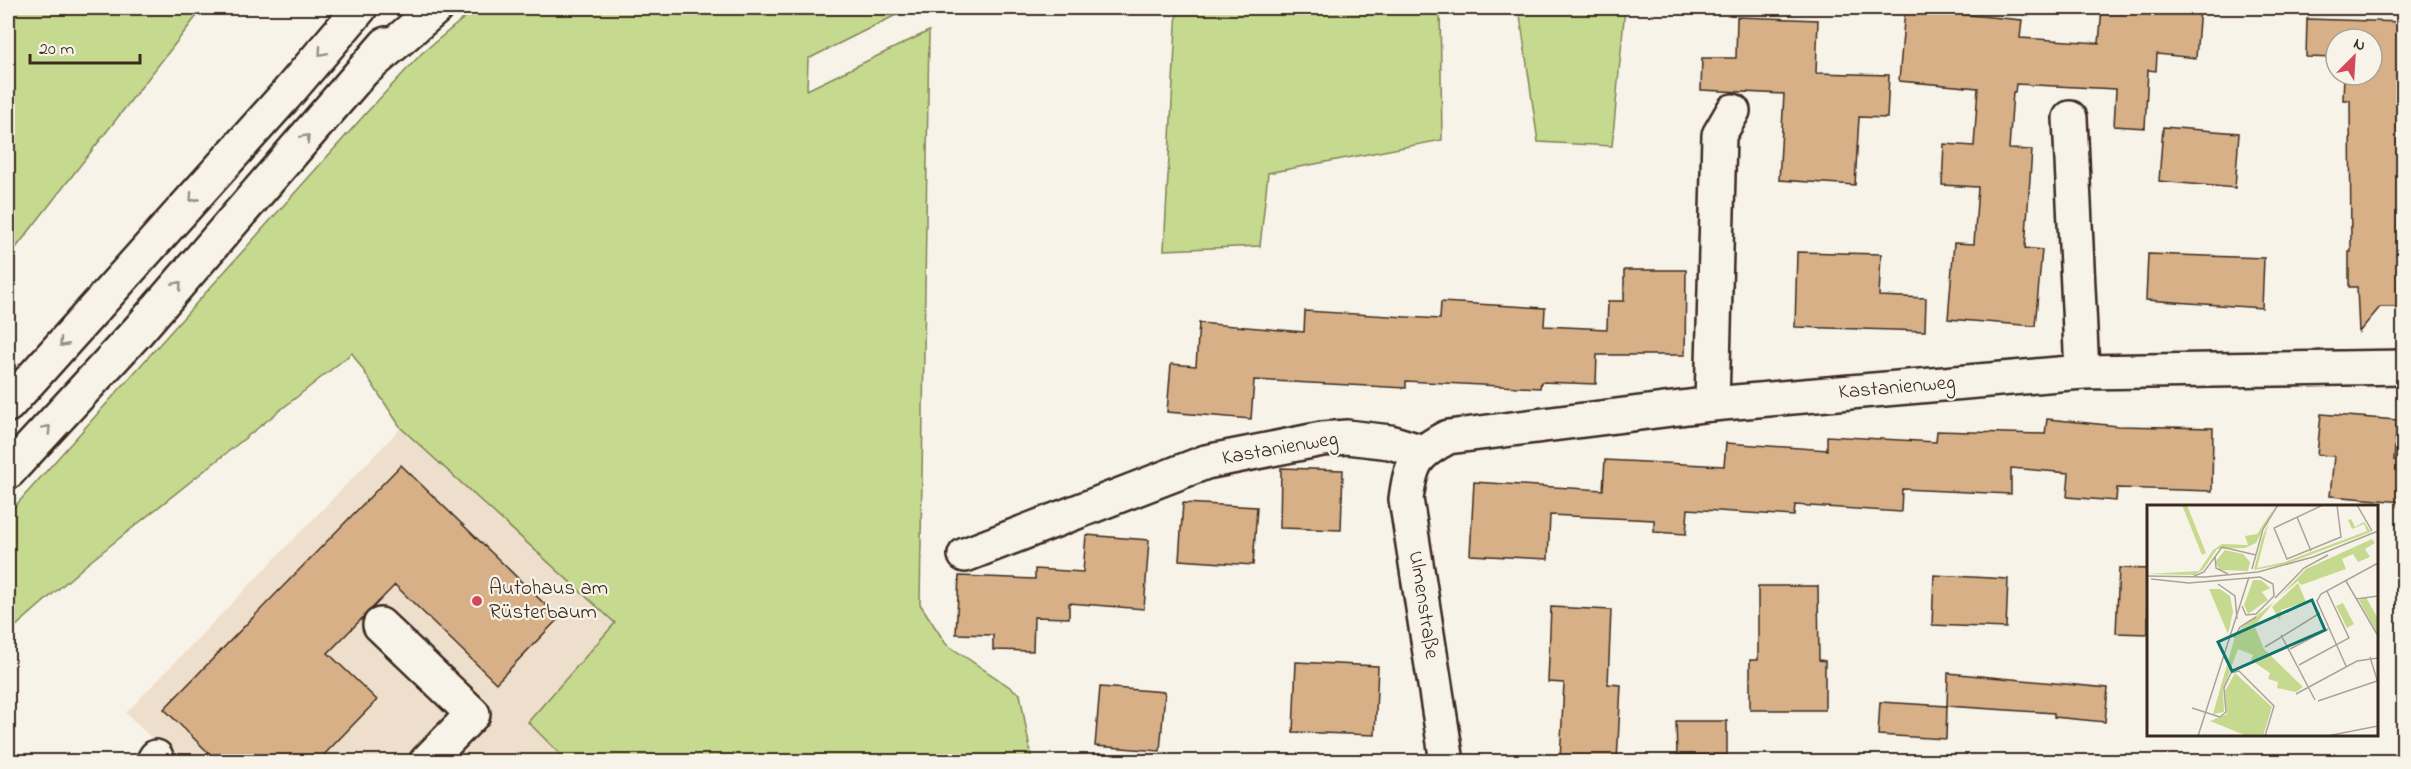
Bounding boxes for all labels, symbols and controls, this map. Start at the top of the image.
scale bar [30,27,140,65]
north arrow [2324,27,2384,87]
text: N [2349,32,2369,58]
text: 20 m [39,37,74,63]
one-way arrow [318,45,329,56]
one-way arrow [299,134,310,145]
one-way arrow [189,191,200,202]
one-way arrow [171,281,182,292]
one-way arrow [59,337,70,347]
street label: Kastanienweg [1837,368,1957,410]
street label: Kastanienweg [1220,424,1341,476]
one-way arrow [40,426,51,436]
inset map [2147,505,2378,736]
street label: Ulmenstraße [1400,549,1446,662]
place label: Autohaus am Rüsterbaum [489,574,608,628]
marker: Autohaus am Rüsterbaum [470,594,484,608]

